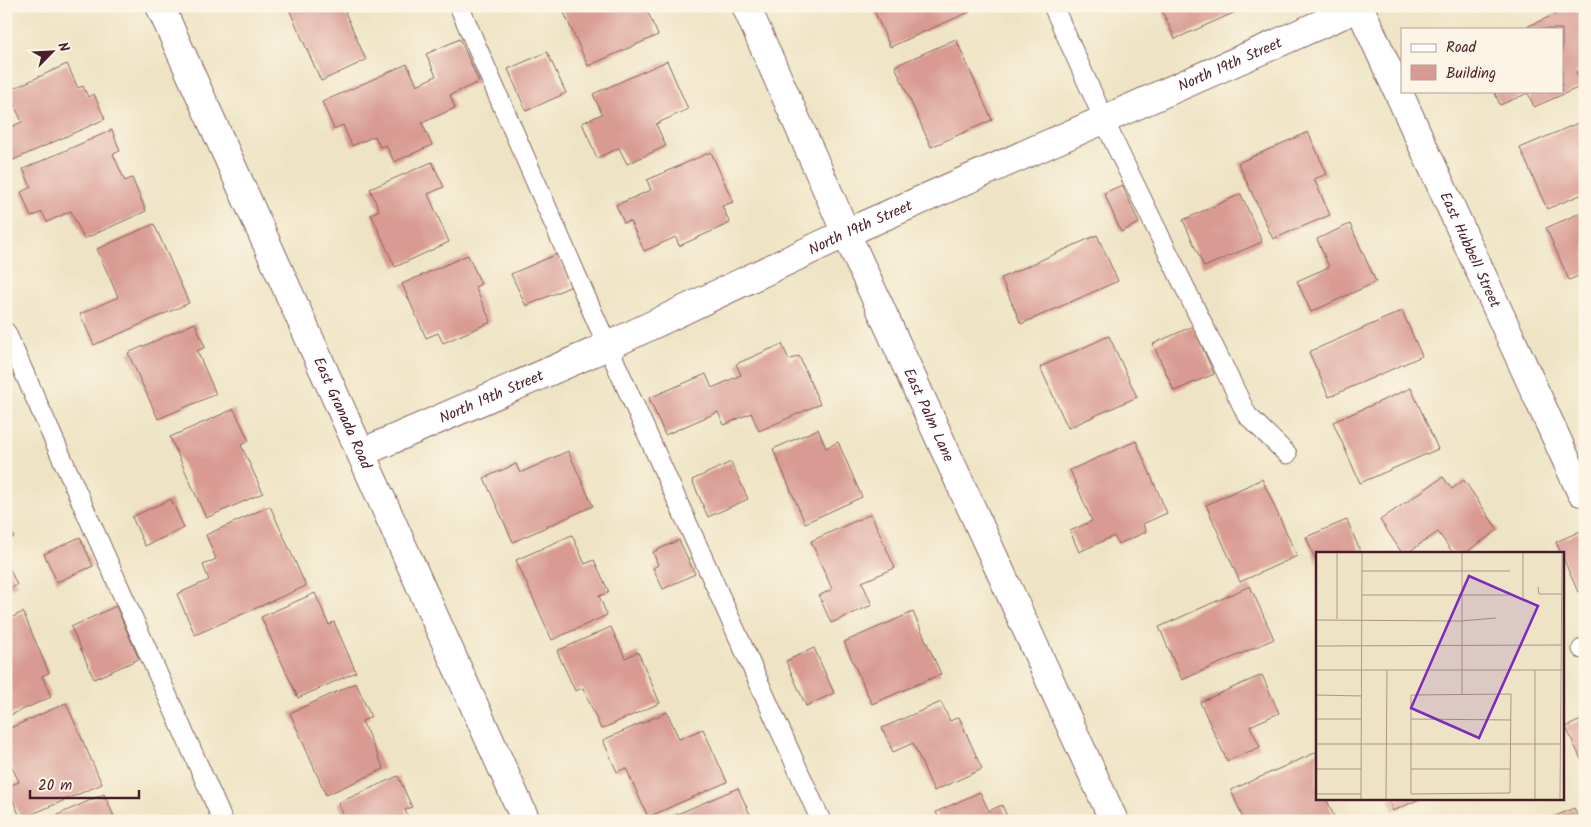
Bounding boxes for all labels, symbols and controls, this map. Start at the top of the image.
north arrow [28,28,78,78]
legend [1401,28,1564,92]
street label: North 19th Street [1174,31,1286,99]
text: Road [1446,36,1477,60]
text: N [51,39,75,56]
text: Building [1446,62,1496,86]
street label: East Hubbell Street [1432,188,1506,312]
street label: North 19th Street [805,194,917,262]
street label: East Granada Road [306,353,378,474]
street label: North 19th Street [436,364,548,431]
street label: East Palm Lane [896,364,960,466]
inset map [1316,552,1564,800]
scale bar [30,767,139,799]
text: 20 m [38,774,72,798]

